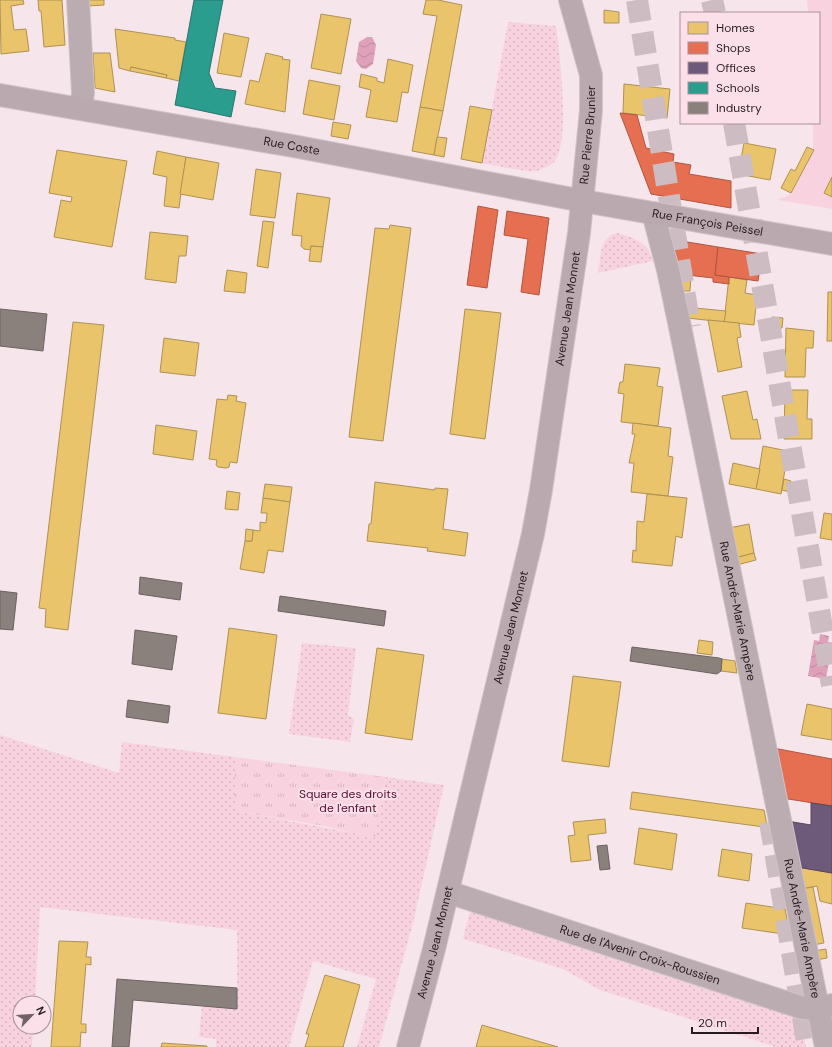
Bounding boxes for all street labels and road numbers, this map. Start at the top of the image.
street label: Rue Pierre Brunier [576,85,599,185]
street label: Rue Coste [262,133,321,159]
street label: Rue François Peissel [651,205,764,240]
street label: Avenue Jean Monnet [551,250,584,367]
street label: Rue André-Marie Ampère [716,540,760,682]
street label: Avenue Jean Monnet [489,569,532,686]
street label: Rue André-Marie Ampère [780,857,824,1000]
street label: Avenue Jean Monnet [413,884,457,1001]
street label: Rue de l'Avenir Croix-Roussien [558,921,722,988]

